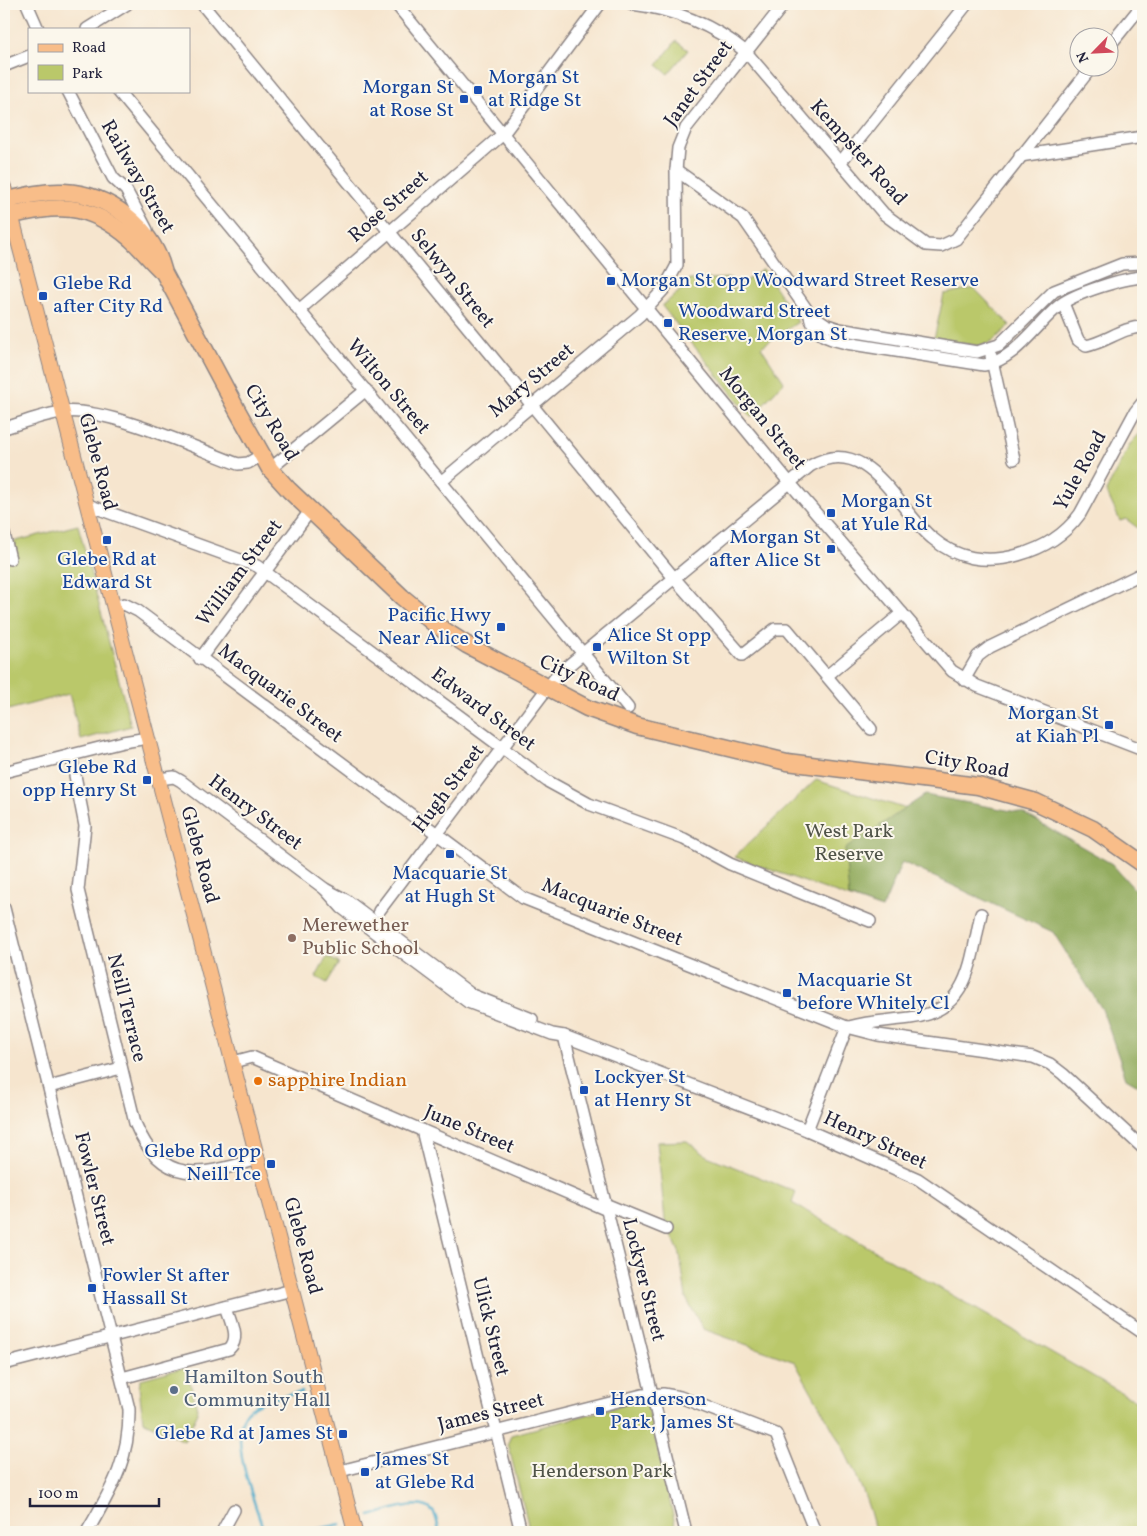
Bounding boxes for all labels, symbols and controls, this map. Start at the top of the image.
legend [28,28,190,92]
north arrow [1070,28,1120,78]
street label: Janet Street [658,35,740,133]
text: Road [72,38,106,59]
text: N [1073,48,1094,65]
text: Park [72,64,103,85]
place label: Morgan St at Ridge St [488,64,581,115]
place label: Morgan St at Rose St [363,74,454,125]
marker: Morgan St at Ridge St [472,84,484,96]
marker: Morgan St at Rose St [458,93,470,105]
street label: Kempster Road [803,94,913,212]
street label: Railway Street [93,115,181,239]
street label: Rose Street [343,164,435,250]
street label: Selwyn Street [403,223,501,335]
place label: Morgan St opp Woodward Street Reserve [621,267,979,295]
place label: Glebe Rd after City Rd [53,270,163,321]
marker: Morgan St opp Woodward Street Reserve [605,275,617,287]
marker: Glebe Rd after City Rd [37,290,49,302]
place label: Woodward Street Reserve, Morgan St [678,298,848,349]
marker: Woodward Street Reserve, Morgan St [662,317,674,329]
street label: Wilton Street [340,333,436,441]
street label: Mary Street [483,337,581,425]
street label: Morgan Street [712,361,812,477]
street label: City Road [237,379,305,467]
street label: Glebe Road [71,410,123,514]
street label: Yule Road [1048,426,1114,516]
place label: Morgan St at Yule Rd [841,488,932,539]
marker: Morgan St at Yule Rd [825,507,837,519]
street label: William Street [190,514,290,632]
place label: Morgan St after Alice St [709,524,821,575]
marker: Glebe Rd at Edward St [101,534,113,546]
marker: Morgan St after Alice St [825,543,837,555]
place label: Glebe Rd at Edward St [57,546,157,597]
place label: Pacific Hwy Near Alice St [378,602,491,653]
marker: Pacific Hwy Near Alice St [495,621,507,633]
place label: Alice St opp Wilton St [607,622,711,673]
street label: Macquarie Street [212,638,348,750]
marker: Alice St opp Wilton St [591,641,603,653]
street label: City Road [534,648,624,710]
street label: Edward Street [425,661,541,759]
place label: Morgan St at Kiah Pl [1008,700,1099,751]
marker: Morgan St at Kiah Pl [1103,719,1115,731]
street label: Hugh Street [406,739,492,839]
street label: City Road [922,744,1012,786]
place label: Glebe Rd opp Henry St [22,754,137,805]
street label: Henry Street [202,768,308,858]
marker: Glebe Rd opp Henry St [141,774,153,786]
street label: Glebe Road [173,803,225,907]
park label: West Park Reserve [805,818,893,869]
marker: Macquarie St at Hugh St [444,848,456,860]
place label: Macquarie St at Hugh St [392,860,508,911]
street label: Macquarie Street [537,872,687,954]
place label: Merewether Public School [302,912,419,963]
marker: Merewether Public School [286,932,298,944]
street label: Neill Terrace [99,951,153,1065]
place label: Macquarie St before Whitely Cl [797,967,950,1018]
marker: Macquarie St before Whitely Cl [781,987,793,999]
place label: Lockyer St at Henry St [594,1064,692,1115]
place label: sapphire Indian [268,1067,407,1095]
marker: sapphire Indian [252,1075,264,1087]
marker: Lockyer St at Henry St [578,1084,590,1096]
street label: June Street [419,1098,519,1162]
street label: Henry Street [819,1105,931,1177]
street label: Fowler Street [66,1129,122,1249]
place label: Glebe Rd opp Neill Tce [144,1138,261,1189]
marker: Glebe Rd opp Neill Tce [265,1158,277,1170]
street label: Glebe Road [276,1194,328,1298]
street label: Lockyer Street [614,1215,672,1345]
place label: Fowler St after Hassall St [102,1262,229,1313]
street label: Ulick Street [464,1274,516,1380]
marker: Fowler St after Hassall St [86,1282,98,1294]
place label: Hamilton South Community Hall [184,1364,331,1415]
marker: Hamilton South Community Hall [168,1384,180,1396]
street label: James Street [435,1386,547,1440]
place label: Henderson Park, James St [610,1386,734,1437]
marker: Henderson Park, James St [594,1405,606,1417]
place label: Glebe Rd at James St [155,1420,333,1448]
marker: Glebe Rd at James St [337,1428,349,1440]
place label: James St at Glebe Rd [375,1446,475,1497]
park label: Henderson Park [531,1458,673,1486]
marker: James St at Glebe Rd [359,1466,371,1478]
scale bar [30,1476,159,1508]
text: 100 m [38,1484,78,1505]

